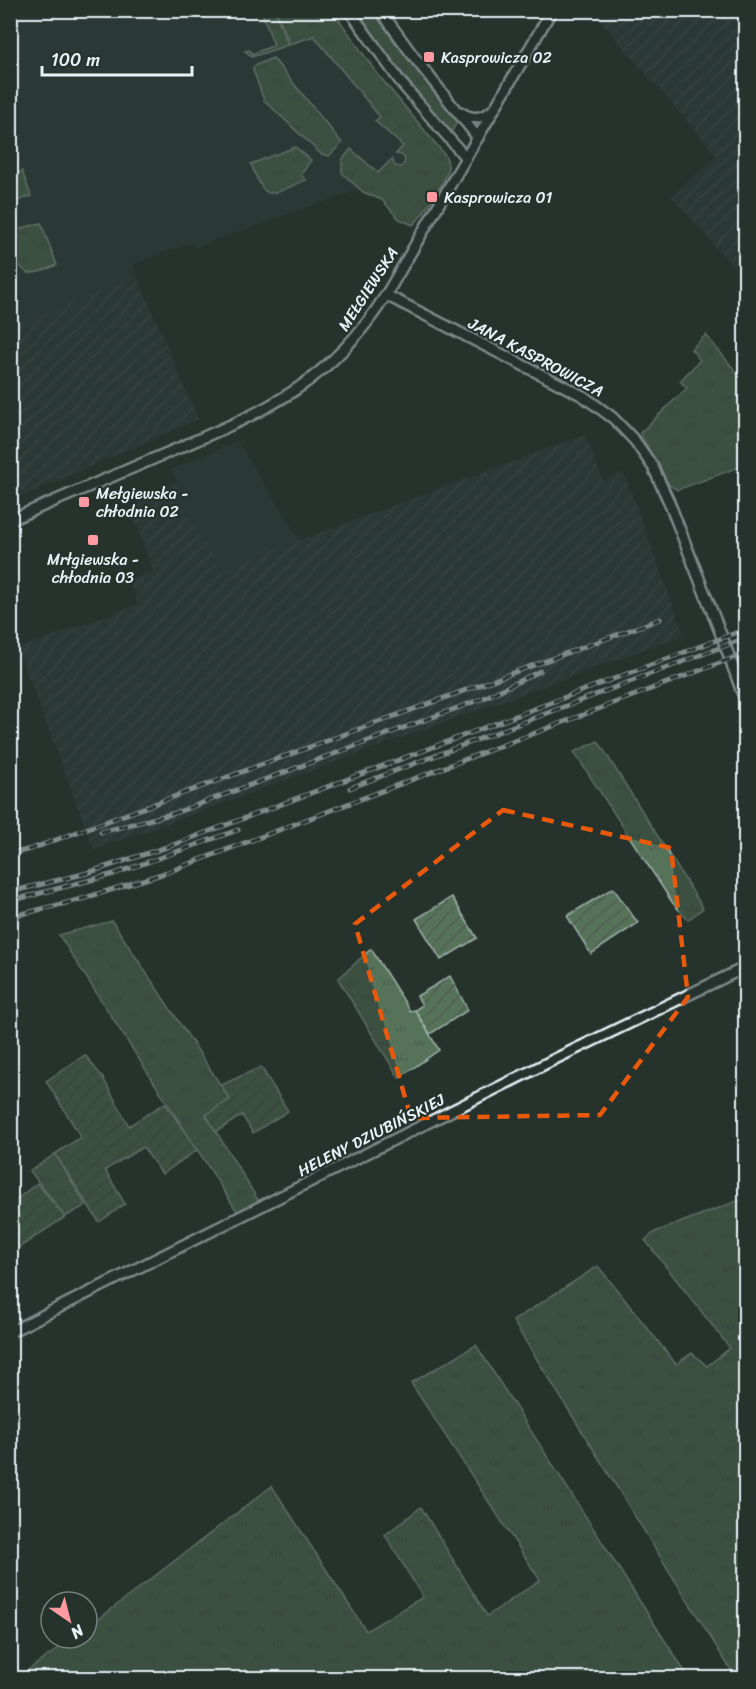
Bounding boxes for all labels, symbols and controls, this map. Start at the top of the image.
scale bar [42,39,192,77]
place label: Kasprowicza 02 [441,43,552,72]
text: 100 m [51,44,100,76]
marker: Kasprowicza 02 [422,50,436,64]
place label: Kasprowicza 01 [444,183,553,212]
marker: Kasprowicza 01 [425,190,439,204]
street label: MEŁGIEWSKA [330,241,406,337]
street label: JANA KASPROWICZA [462,308,609,405]
place label: Mełgiewska - chłodnia 02 [96,479,188,526]
marker: Mełgiewska - chłodnia 02 [77,495,91,509]
marker: Mrłgiewska - chłodnia 03 [86,533,100,547]
place label: Mrłgiewska - chłodnia 03 [47,545,139,592]
street label: HELENY DZIUBIŃSKIEJ [292,1085,450,1185]
north arrow [39,1590,99,1650]
text: N [64,1616,91,1647]

